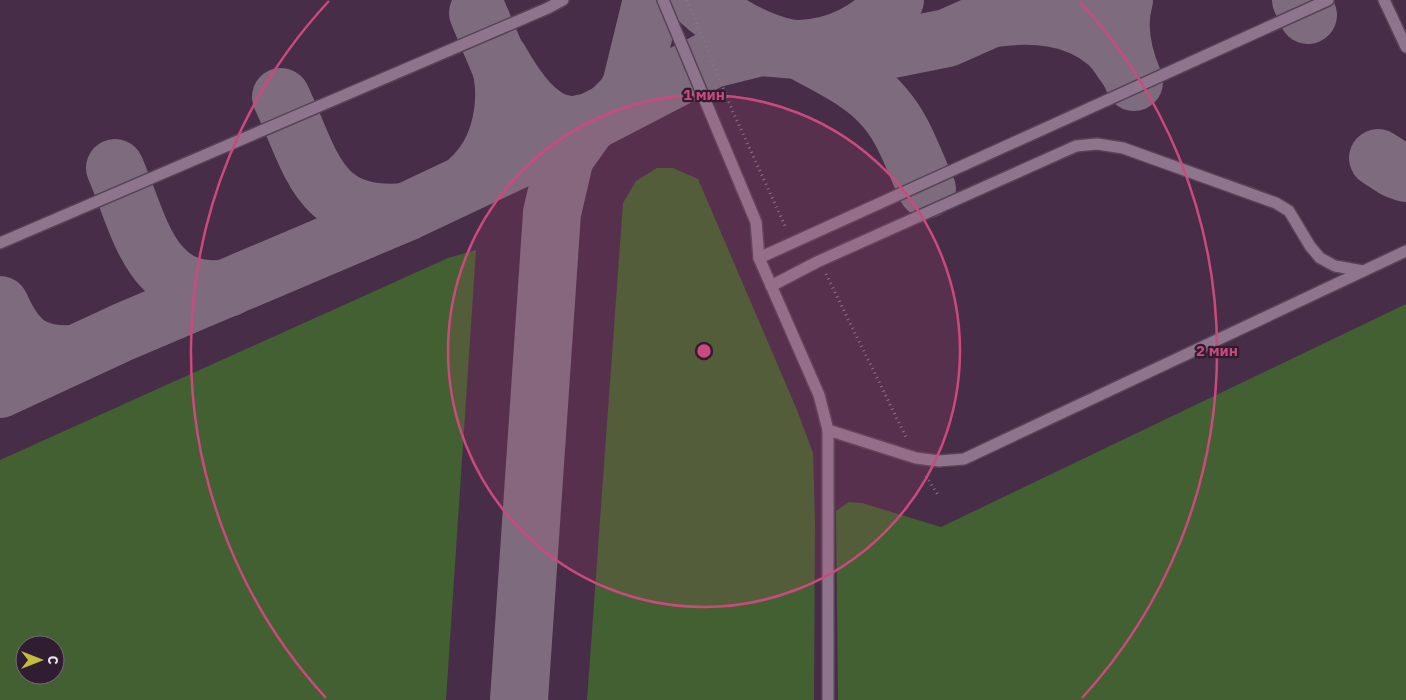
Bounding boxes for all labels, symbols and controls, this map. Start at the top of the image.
text: 1 мин [683,85,725,104]
text: 2 мин [1196,341,1238,360]
centre of rings [695,342,713,360]
north arrow [15,635,65,685]
text: С [44,655,62,665]

